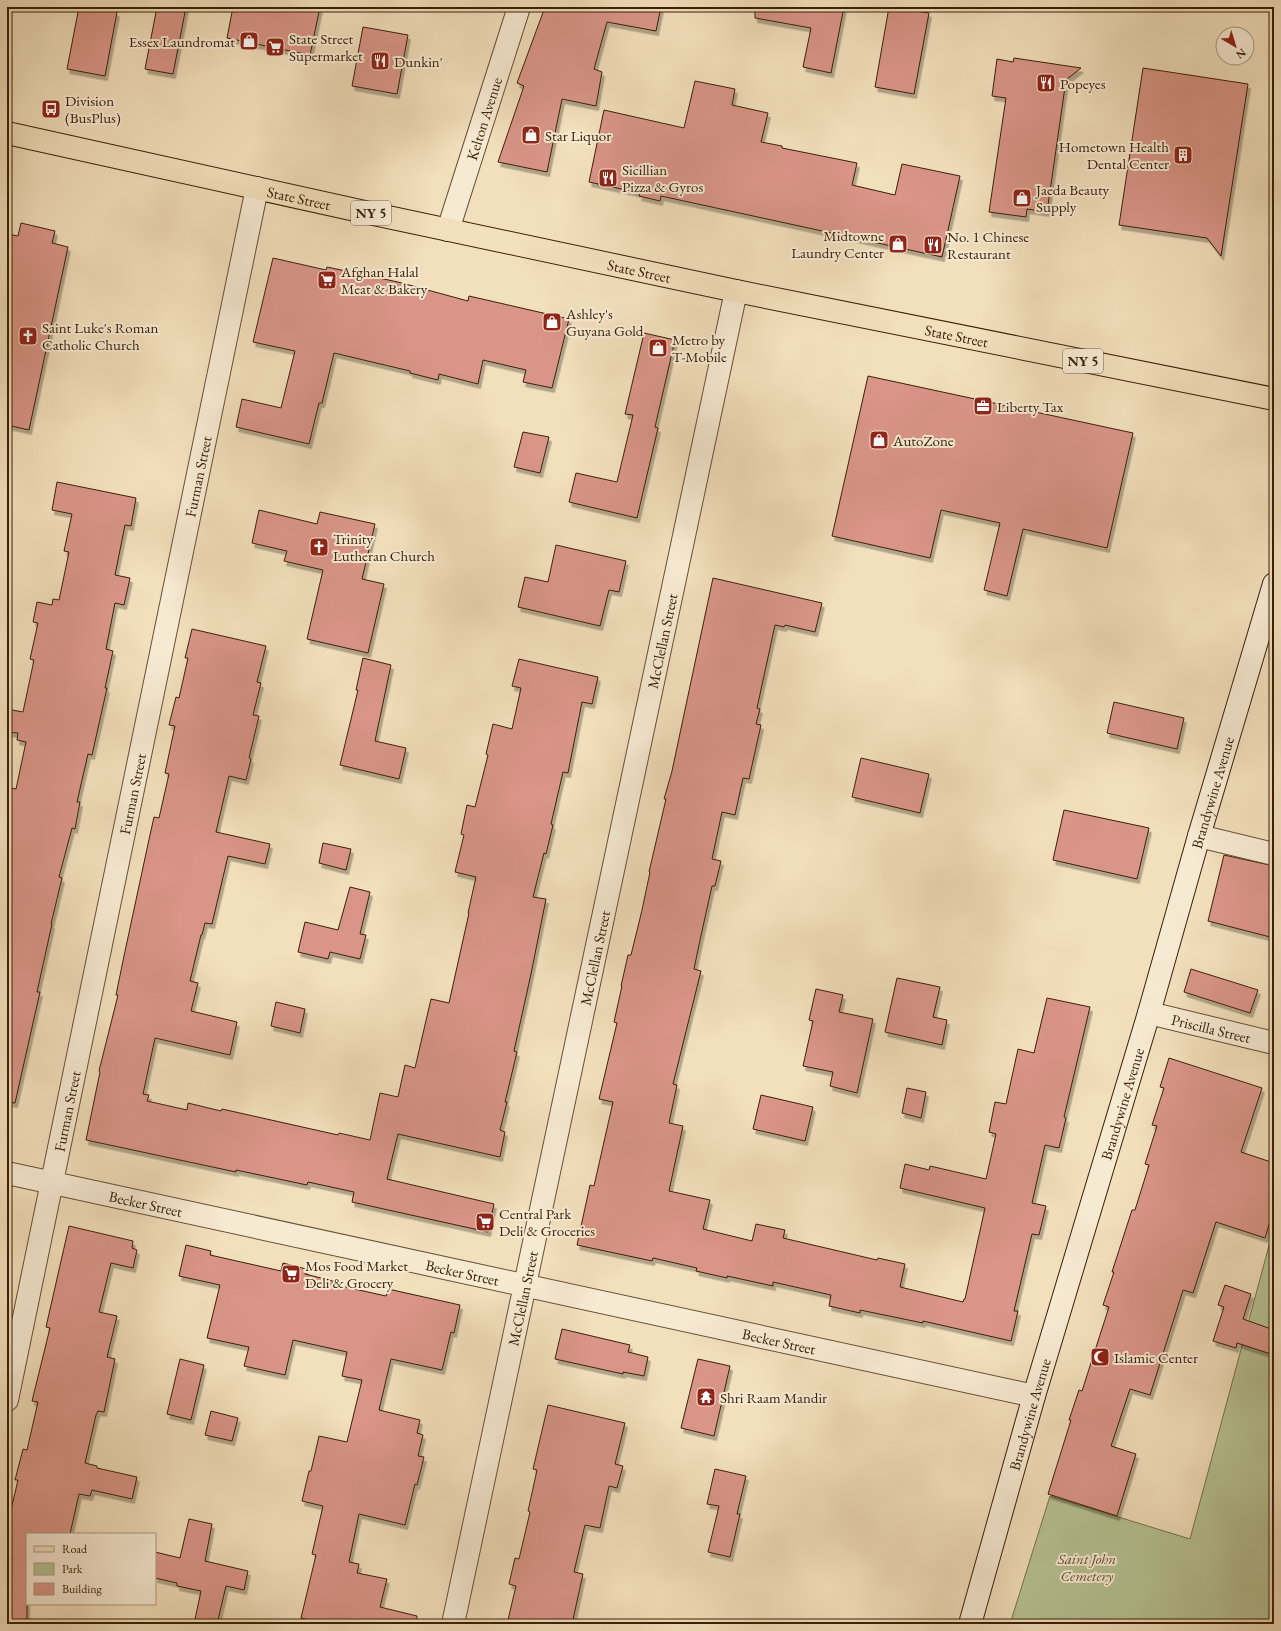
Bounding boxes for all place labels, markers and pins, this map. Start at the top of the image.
place label: State Street Supermarket [289,29,363,65]
shop icon: Essex Laundromat [238,30,260,52]
place label: Essex Laundromat [129,32,235,51]
supermarket icon: State Street Supermarket [264,36,286,58]
restaurant icon: Dunkin' [369,50,391,72]
place label: Dunkin' [394,52,443,71]
restaurant icon: Popeyes [1035,72,1057,94]
place label: Popeyes [1060,74,1106,93]
place label: Division (BusPlus) [65,91,121,127]
bus stop icon: Division (BusPlus) [40,98,62,120]
shop icon: Star Liquor [520,124,542,146]
place label: Star Liquor [545,126,611,145]
place label: Hometown Health Dental Center [1059,137,1169,173]
building icon: Hometown Health Dental Center [1172,144,1194,166]
place label: Sicillian Pizza & Gyros [622,160,704,196]
restaurant icon: Sicillian Pizza & Gyros [597,167,619,189]
place label: Jaeda Beauty Supply [1034,180,1110,216]
shop icon: Jaeda Beauty Supply [1011,187,1033,209]
place label: Midtowne Laundry Center [791,226,884,262]
place label: No. 1 Chinese Restaurant [947,227,1029,263]
shop icon: Midtowne Laundry Center [887,233,909,255]
restaurant icon: No. 1 Chinese Restaurant [922,234,944,256]
place label: Afghan Halal Meat & Bakery [340,262,428,298]
supermarket icon: Afghan Halal Meat & Bakery [316,269,338,291]
place label: Ashley's Guyana Gold [565,304,644,340]
shop icon: Ashley's Guyana Gold [541,311,563,333]
place label: Saint Luke's Roman Catholic Church [42,318,158,354]
church icon: Saint Luke's Roman Catholic Church [17,325,39,347]
place label: Metro by T-Mobile [672,330,727,366]
shop icon: Metro by T-Mobile [647,337,669,359]
office icon: Liberty Tax [972,395,994,417]
place label: Liberty Tax [997,397,1064,416]
shop icon: AutoZone [868,429,890,451]
place label: AutoZone [892,431,954,450]
place label: Trinity Lutheran Church [333,529,435,565]
church icon: Trinity Lutheran Church [308,536,330,558]
place label: Central Park Deli & Groceries [499,1204,595,1240]
supermarket icon: Central Park Deli & Groceries [474,1211,496,1233]
place label: Mos Food Market Deli & Grocery [305,1256,408,1292]
supermarket icon: Mos Food Market Deli & Grocery [280,1263,302,1285]
mosque icon: Islamic Center [1089,1346,1111,1368]
place label: Islamic Center [1114,1348,1198,1367]
temple icon: Shri Raam Mandir [695,1386,717,1408]
place label: Shri Raam Mandir [720,1388,827,1407]

